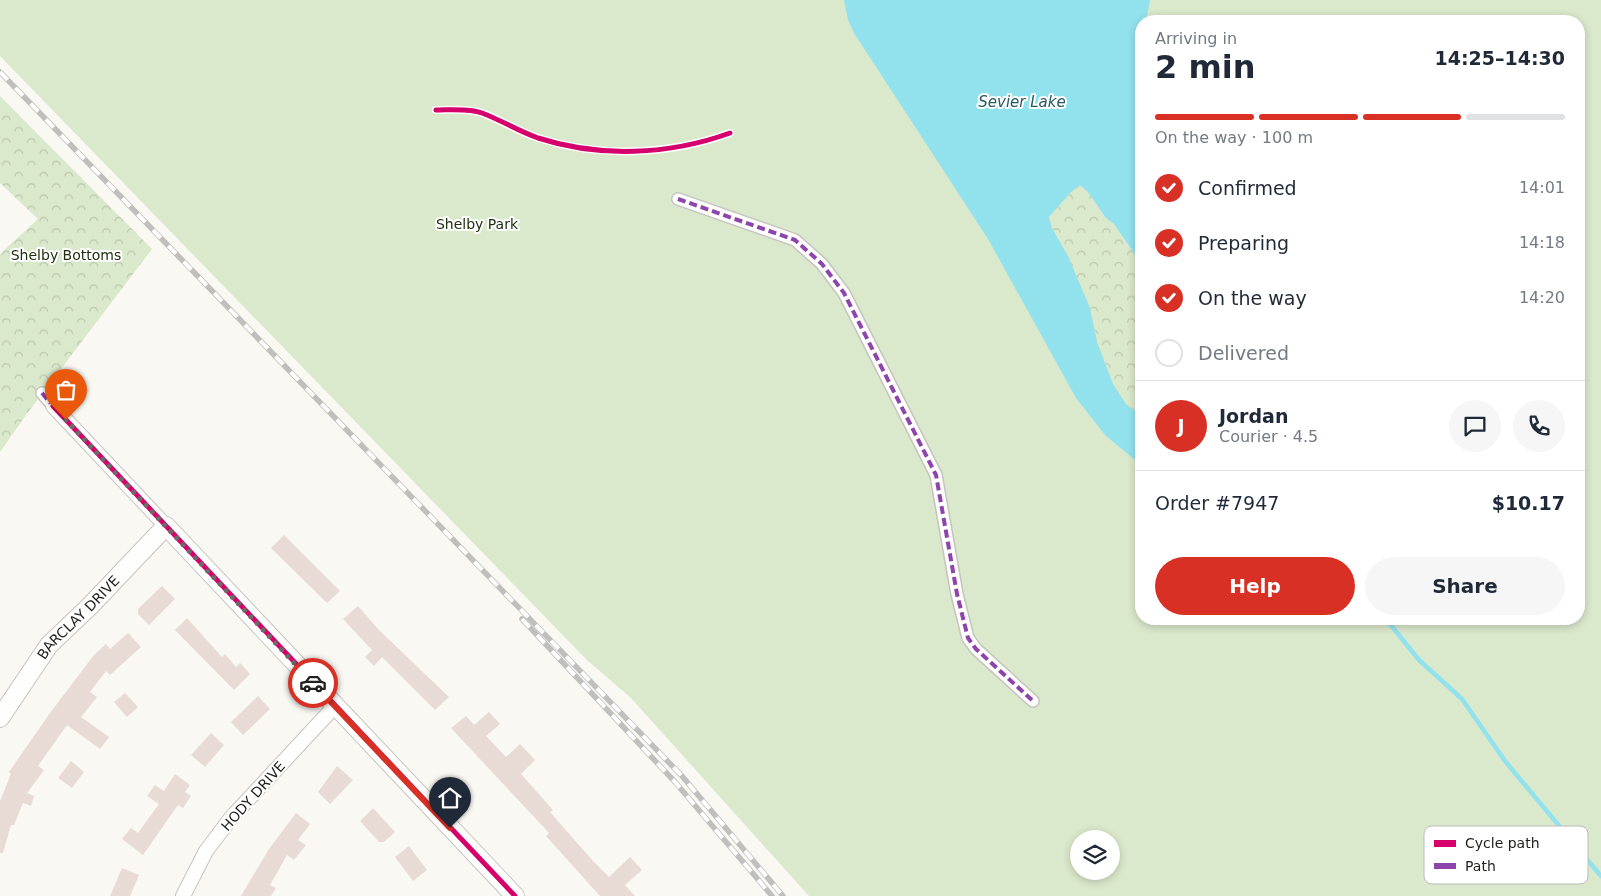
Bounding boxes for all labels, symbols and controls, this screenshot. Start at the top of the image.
text: Arriving in [1155,29,1237,48]
text: 14:25–14:30 [1435,47,1565,69]
text: 2 min [1155,48,1256,86]
water label: Sevier Lake [978,93,1066,111]
text: On the way · 100 m [1155,128,1313,147]
icon: check [1155,174,1183,202]
text: Confirmed [1198,177,1297,199]
text: 14:01 [1519,178,1565,197]
park label: Shelby Park [436,216,519,232]
icon: check [1155,229,1183,257]
text: Preparing [1198,232,1289,254]
text: 14:18 [1519,233,1565,252]
park label: Shelby Bottoms [11,247,121,263]
icon: check [1155,284,1183,312]
text: On the way [1198,287,1307,309]
text: 14:20 [1519,288,1565,307]
text: Delivered [1198,342,1289,364]
pin [45,369,87,420]
icon: bag [52,376,80,404]
button: chat [1449,400,1501,452]
button: phone [1513,400,1565,452]
text: Jordan [1219,405,1288,427]
text: J [1177,415,1185,437]
text: Courier · 4.5 [1219,427,1318,446]
text: Order #7947 [1155,492,1279,514]
text: $10.17 [1492,492,1565,514]
button: Help [1155,557,1355,615]
button: Share [1365,557,1565,615]
street label: BARCLAY DRIVE [34,572,123,662]
courier [288,658,338,708]
icon: car [299,669,327,697]
street label: HODY DRIVE [218,758,288,834]
pin [429,777,471,828]
icon: home [436,784,464,812]
legend [1424,826,1588,884]
map controls [1070,830,1120,880]
button: layers [1070,830,1120,880]
text: Cycle path [1465,835,1540,851]
text: Path [1465,858,1496,874]

